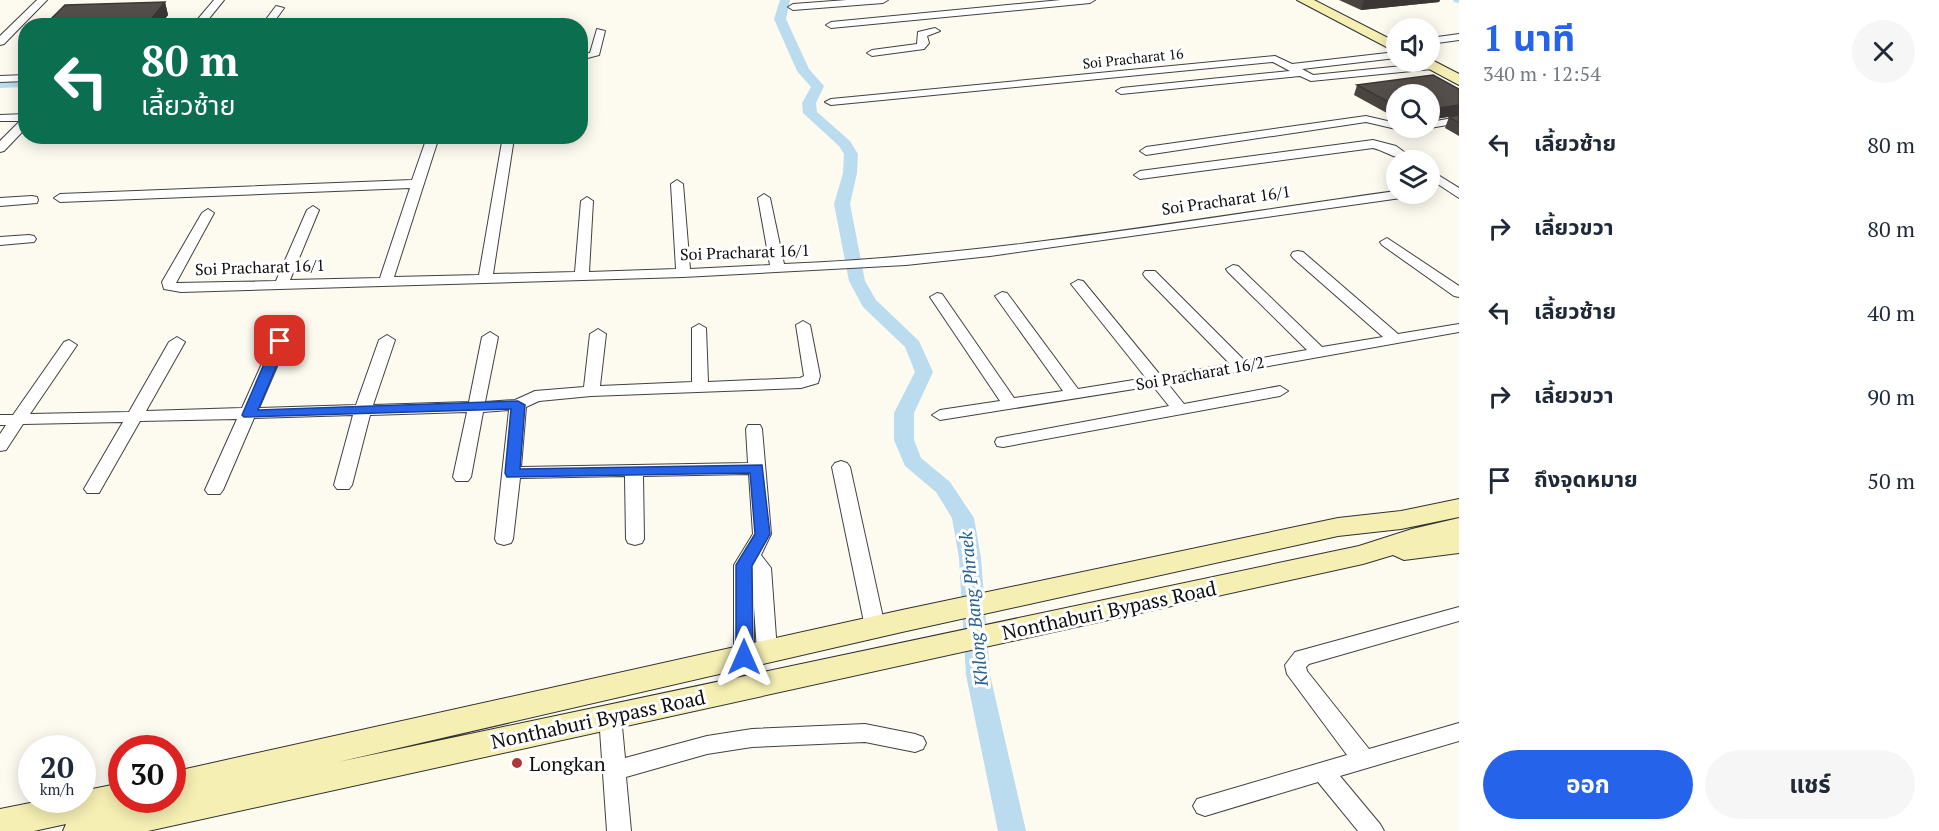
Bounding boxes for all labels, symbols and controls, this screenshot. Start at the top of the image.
text: 1 นาที [1483,14,1575,61]
map controls [1386,18,1440,204]
button: sound [1386,18,1440,72]
button: close [1852,20,1915,83]
text: 80 m [141,32,239,88]
icon: left [42,42,120,120]
street label: Soi Pracharat 16 [1082,43,1185,73]
text: 340 m · 12:54 [1483,60,1601,87]
button: search [1386,84,1440,138]
text: เลี้ยวซ้าย [141,87,235,123]
icon: left [1483,128,1516,161]
text: เลี้ยวซ้าย [1534,128,1616,157]
text: 80 m [1867,130,1915,159]
button: layers [1386,150,1440,204]
street label: Soi Pracharat 16/1 [1160,180,1292,220]
icon: right [1483,212,1516,245]
text: เลี้ยวขวา [1534,212,1614,241]
text: 80 m [1867,214,1915,243]
street label: Soi Pracharat 16/1 [680,239,810,265]
street label: Soi Pracharat 16/1 [195,254,325,280]
icon: left [1483,296,1516,329]
text: เลี้ยวซ้าย [1534,296,1616,325]
text: 40 m [1867,298,1915,327]
pin [254,315,305,366]
icon: arrive [263,324,296,357]
street label: Soi Pracharat 16/2 [1134,351,1266,395]
icon: right [1483,380,1516,413]
text: เลี้ยวขวา [1534,380,1614,409]
text: 90 m [1867,382,1915,411]
icon: arrive [1483,464,1516,497]
text: ถึงจุดหมาย [1534,464,1638,493]
text: 50 m [1867,466,1915,495]
water label: Khlong Bang Phraek [953,530,993,689]
street label: Nonthaburi Bypass Road [999,574,1219,646]
position arrow [712,625,776,689]
street label: Nonthaburi Bypass Road [488,683,708,755]
speed limit sign: 30 [108,735,186,813]
text: 20 [40,747,74,787]
place label: Longkan [529,750,606,777]
button: ออก [1483,750,1693,819]
button: แชร์ [1705,750,1915,819]
marker: Longkan [510,756,524,770]
text: km/h [40,779,74,799]

